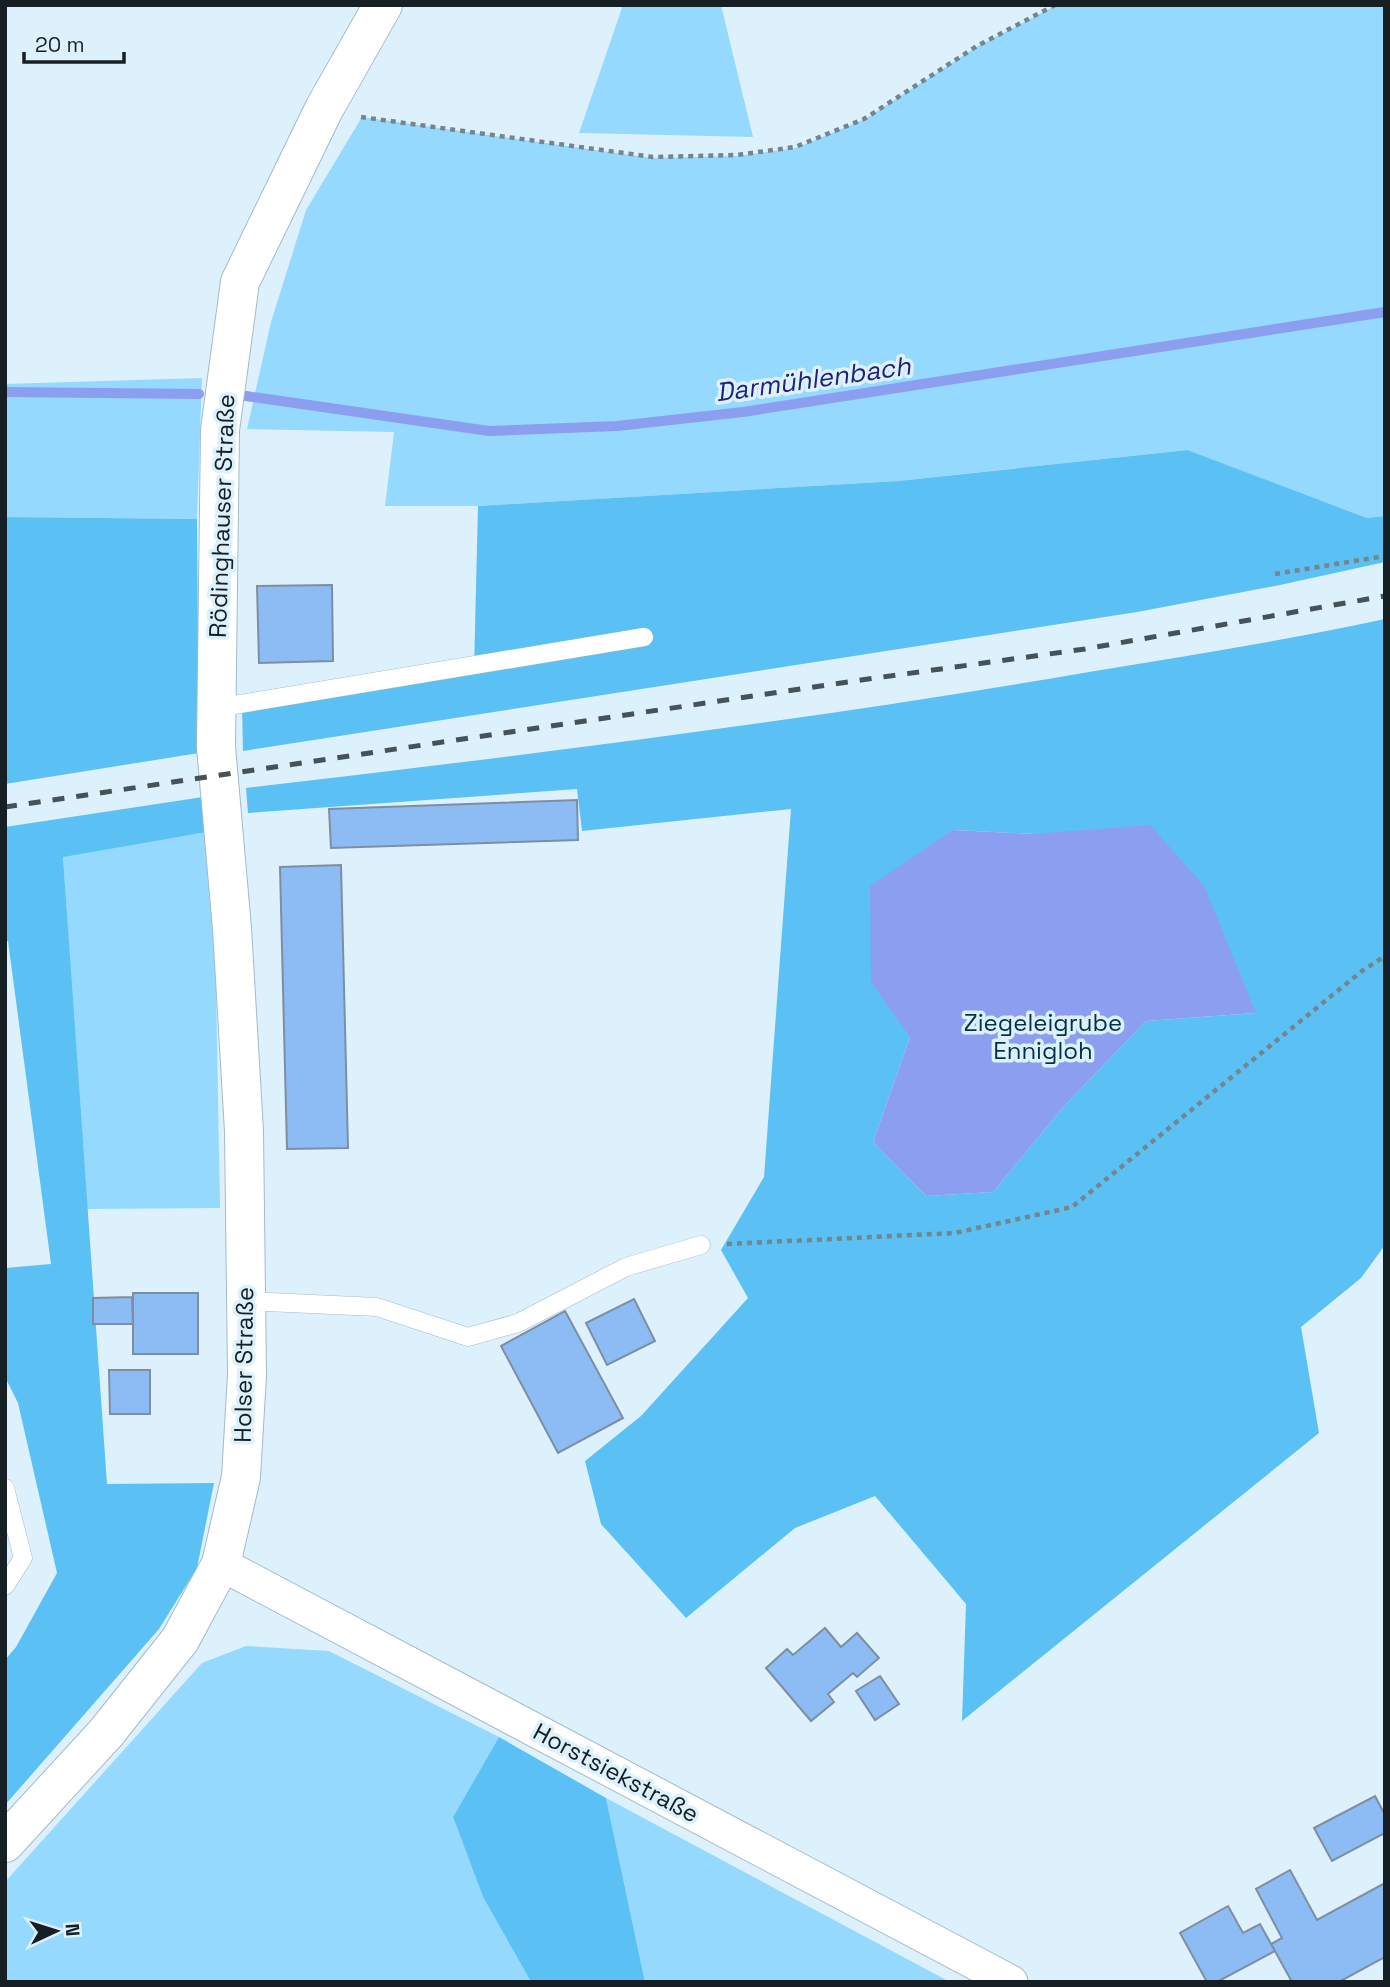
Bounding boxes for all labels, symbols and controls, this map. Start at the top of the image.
scale bar [24,21,124,65]
text: 20 m [35,31,85,58]
water label: Darmühlenbach [713,348,914,410]
street label: Rödinghauser Straße [202,394,241,638]
park label: Ziegeleigrube Ennigloh [964,1007,1122,1066]
street label: Holser Straße [227,1287,260,1443]
street label: Horstsiekstraße [528,1716,704,1829]
north arrow [21,1896,91,1966]
text: N [60,1923,85,1937]

